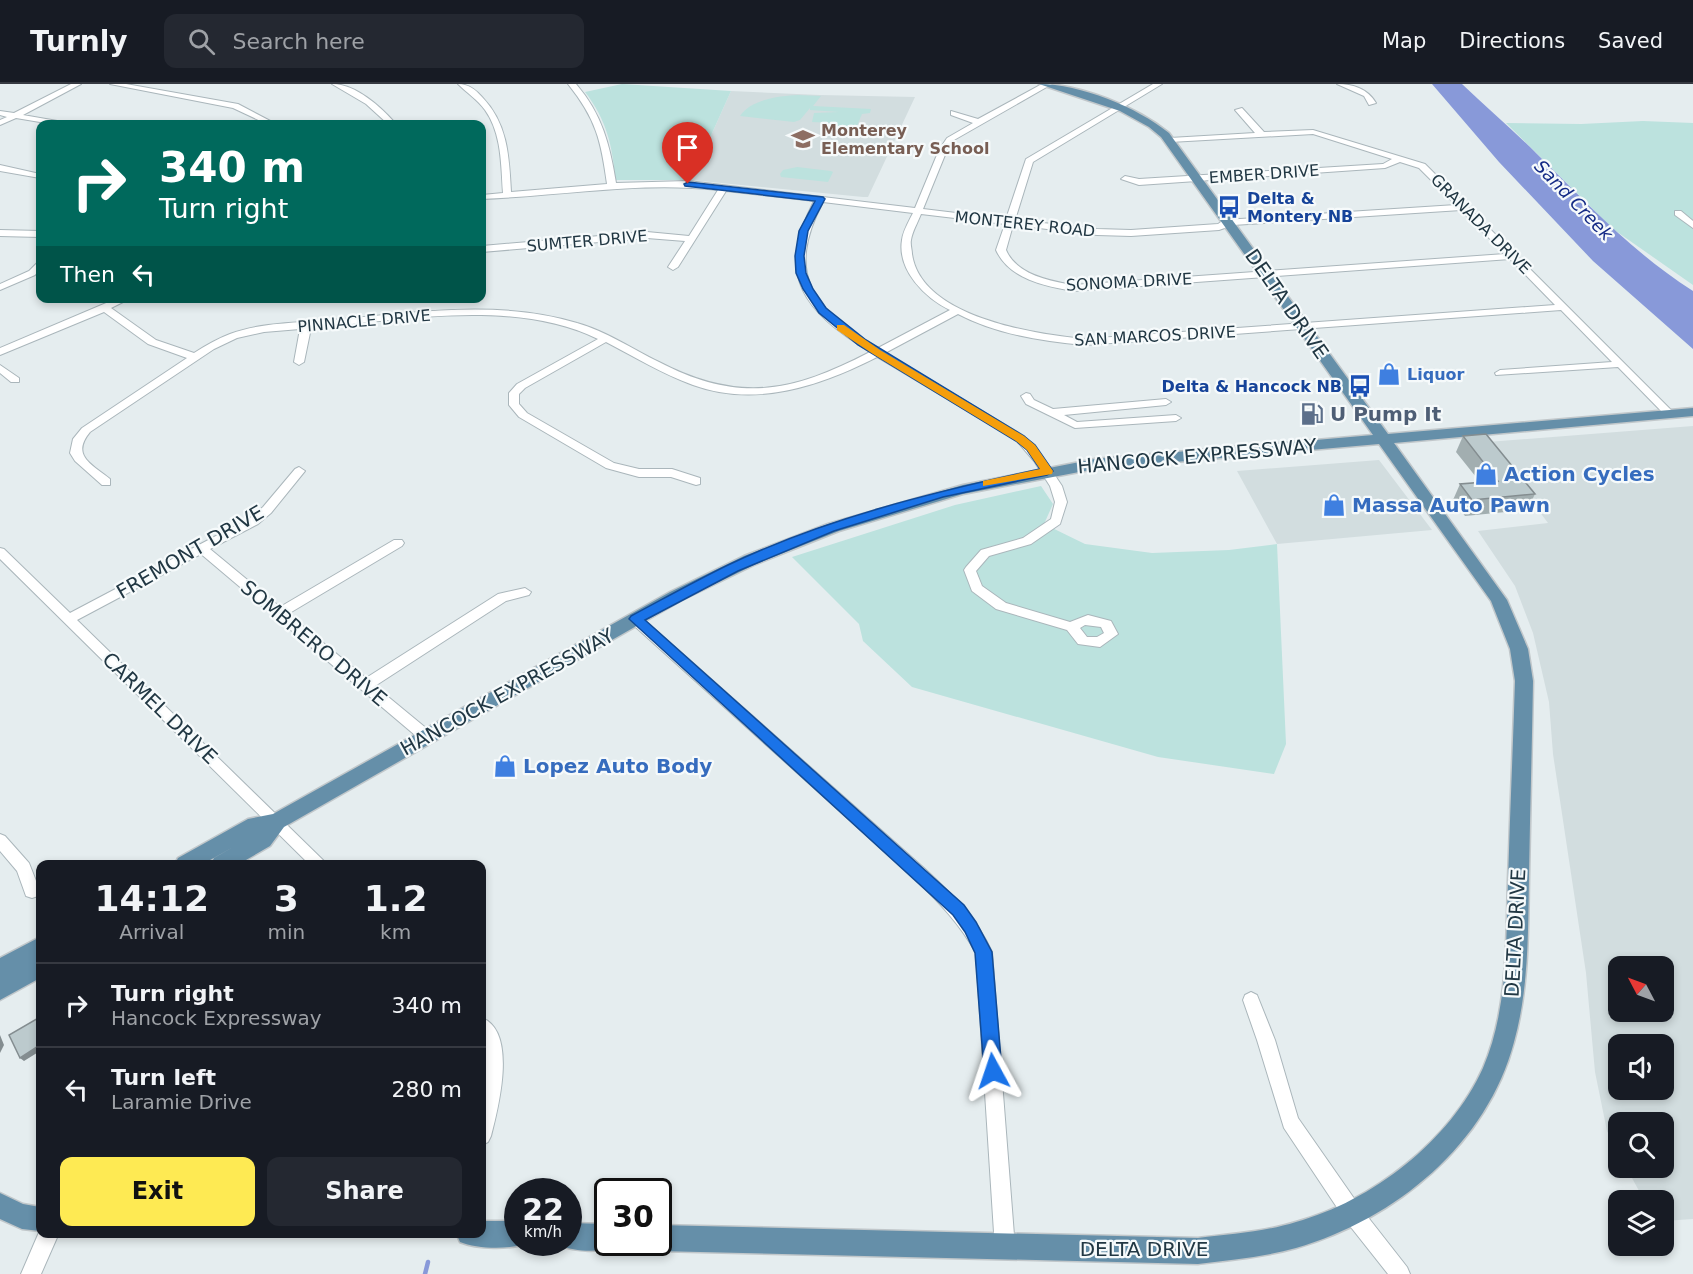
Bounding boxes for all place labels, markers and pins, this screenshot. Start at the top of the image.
place label: Monterey Elementary School [821,121,989,158]
pin [662,122,713,184]
school or university icon: Monterey Elementary School [790,126,816,152]
place label: Delta & Montery NB [1247,189,1353,226]
bus stop icon: Delta & Montery NB [1216,194,1242,220]
shop icon: Liquor [1376,361,1402,387]
place label: Liquor [1407,365,1465,384]
bus stop icon: Delta & Hancock NB [1347,373,1373,399]
place label: Delta & Hancock NB [1162,377,1342,396]
fuel station icon: U Pump It [1299,401,1325,427]
place label: U Pump It [1330,402,1442,426]
shop icon: Action Cycles [1473,461,1499,487]
place label: Action Cycles [1504,462,1655,486]
shop icon: Massa Auto Pawn [1321,492,1347,518]
place label: Massa Auto Pawn [1352,493,1550,517]
shop icon: Lopez Auto Body [492,753,518,779]
place label: Lopez Auto Body [523,754,712,778]

